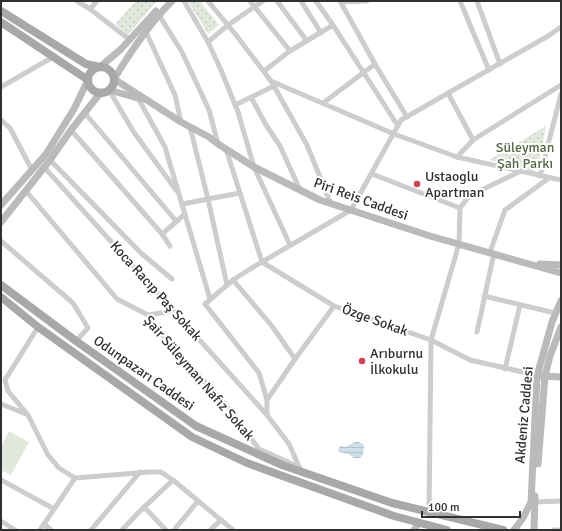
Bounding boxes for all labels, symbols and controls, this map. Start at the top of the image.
park label: Süleyman Şah Parkı [496,139,554,172]
place label: Ustaoglu Apartman [425,168,484,201]
street label: Piri Reis Caddesi [311,174,411,224]
marker: Ustaoglu Apartman [412,179,422,189]
street label: Koca Racıp Paş Sokak [107,237,205,345]
street label: Özge Sokak [340,300,410,340]
street label: Şair Süleyman Nafız Sokak [140,312,258,444]
street label: Odunpazarı Caddesi [90,332,198,414]
place label: Arıburnu İlkokulu [370,345,423,378]
marker: Arıburnu İlkokulu [357,356,367,366]
street label: Akdeniz Caddesi [511,366,537,464]
scale bar [422,493,520,519]
text: 100 m [428,500,460,515]

